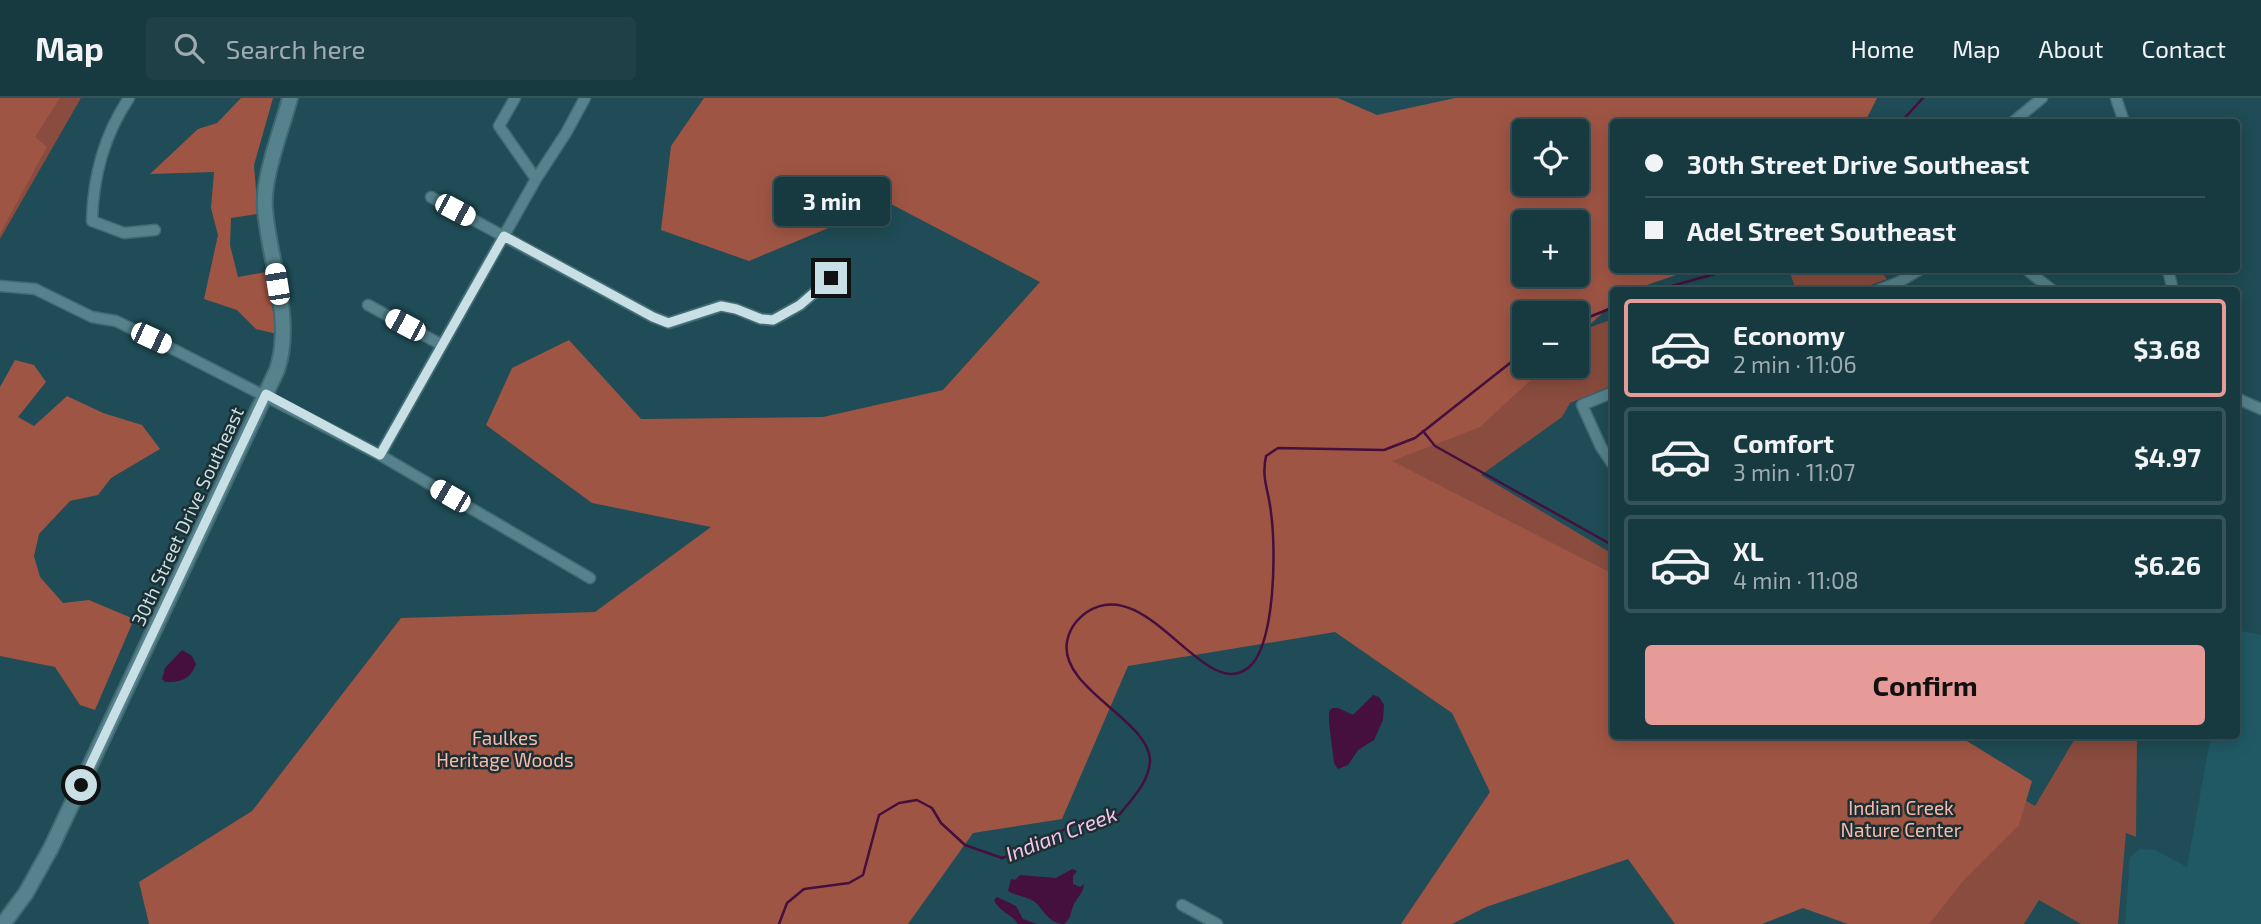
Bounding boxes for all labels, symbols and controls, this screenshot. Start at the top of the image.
search box [146,17,636,80]
text: Map [35,28,104,68]
icon: search [170,29,208,67]
text: Search here [226,33,365,64]
text: Home [1851,34,1914,63]
text: Map [1952,34,2000,63]
text: About [2038,34,2104,63]
text: Contact [2142,34,2226,63]
map controls [1512,119,1589,378]
button: locate [1512,119,1589,196]
text: 30th Street Drive Southeast [1687,148,2029,179]
callout: 3 min [773,176,889,226]
text: 3 min [803,187,861,215]
car [432,191,479,229]
button: + [1512,210,1589,287]
text: Adel Street Southeast [1687,215,1956,246]
car [264,262,291,306]
route end [815,262,847,294]
button: − [1512,301,1589,378]
car [382,306,429,344]
icon: car [1649,317,1712,380]
text: Economy [1733,319,1845,350]
car [128,320,175,356]
text: $3.68 [2133,333,2201,364]
text: 2 min · 11:06 [1733,350,1857,378]
street label: 30th Street Drive Southeast [126,403,248,629]
icon: car [1649,425,1712,488]
text: Comfort [1733,427,1834,458]
text: $4.97 [2134,441,2201,472]
text: 3 min · 11:07 [1733,458,1855,486]
car [427,476,474,516]
icon: car [1649,533,1712,596]
text: XL [1733,535,1764,566]
text: $6.26 [2134,549,2201,580]
text: 4 min · 11:08 [1733,566,1859,594]
button: Confirm [1645,645,2205,725]
park label: Faulkes Heritage Woods [436,726,574,771]
route start [65,769,97,801]
park label: Indian Creek Nature Center [1841,796,1962,841]
water label: Indian Creek [1002,800,1120,866]

